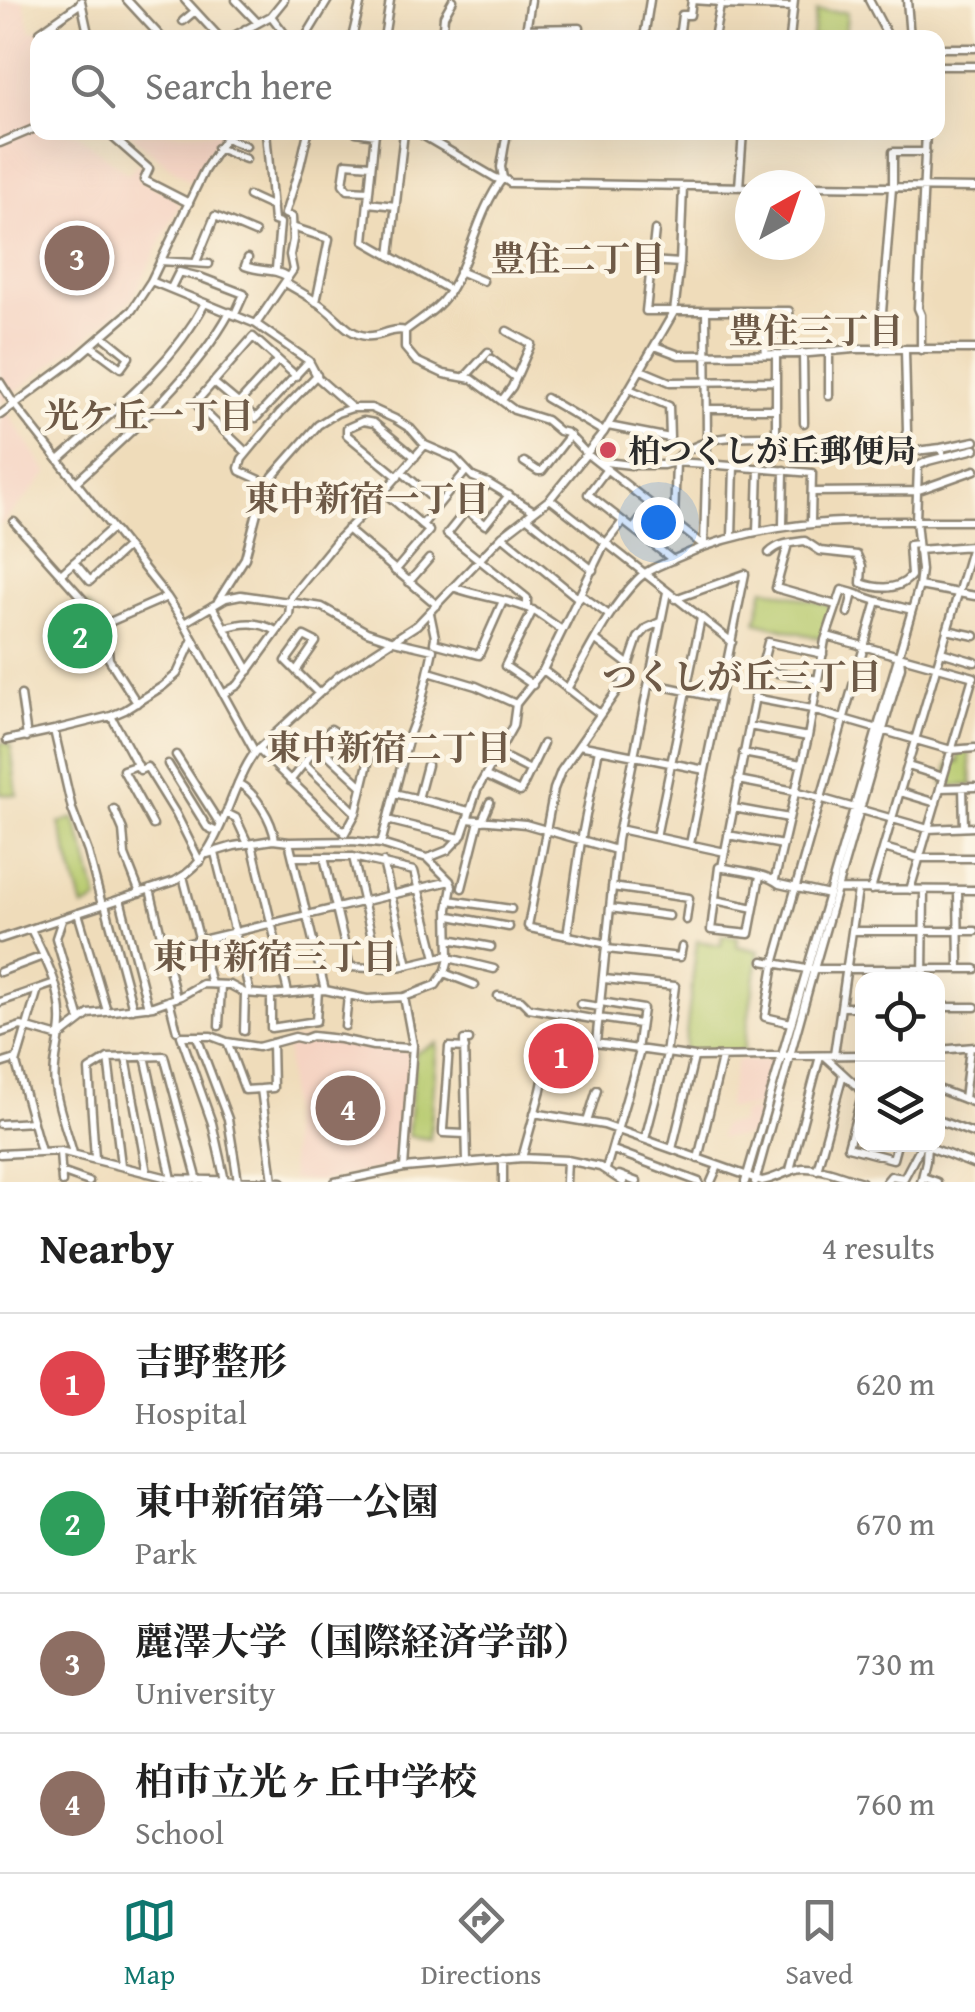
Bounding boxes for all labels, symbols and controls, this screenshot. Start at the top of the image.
search box [30,30,945,140]
text: Search here [145,57,333,113]
icon: search [65,58,120,113]
north arrow [735,170,825,260]
pin: 3 [44,220,110,296]
district label: 豊住二丁目 [490,233,666,284]
district label: 豊住三丁目 [728,305,904,356]
district label: 光ケ丘一丁目 [44,390,254,441]
place label: 柏つくしが丘郵便局 [628,427,916,474]
marker: 柏つくしが丘郵便局 [597,439,619,461]
district label: 東中新宿一丁目 [244,473,490,524]
your location [633,497,684,548]
pin: 2 [48,598,112,674]
district label: つくしが丘三丁目 [602,651,882,702]
district label: 東中新宿二丁目 [266,722,512,773]
district label: 東中新宿三丁目 [152,931,398,982]
map controls [855,972,945,1152]
button: locate [855,972,945,1062]
pin: 1 [528,1018,594,1094]
button: layers [855,1062,945,1152]
pin: 4 [316,1070,380,1146]
text: Nearby [40,1217,174,1278]
text: 4 results [822,1224,935,1271]
text: 吉野整形 [135,1333,287,1389]
text: 1 [64,1360,81,1407]
text: 620 m [856,1360,935,1407]
text: Hospital [135,1389,247,1436]
text: 東中新宿第一公園 [135,1473,439,1529]
text: 2 [64,1500,81,1547]
text: 670 m [856,1500,935,1547]
text: Park [135,1529,197,1576]
text: 麗澤大学（国際経済学部） [135,1613,591,1669]
text: 3 [64,1640,81,1687]
text: 730 m [856,1640,935,1687]
text: University [135,1669,275,1716]
text: 柏市立光ヶ丘中学校 [135,1753,477,1809]
text: 4 [64,1780,81,1827]
text: 760 m [856,1780,935,1827]
text: School [135,1809,224,1856]
tab: Map [122,1893,177,1994]
tab: Directions [421,1893,541,1994]
tab: Saved [785,1893,853,1994]

